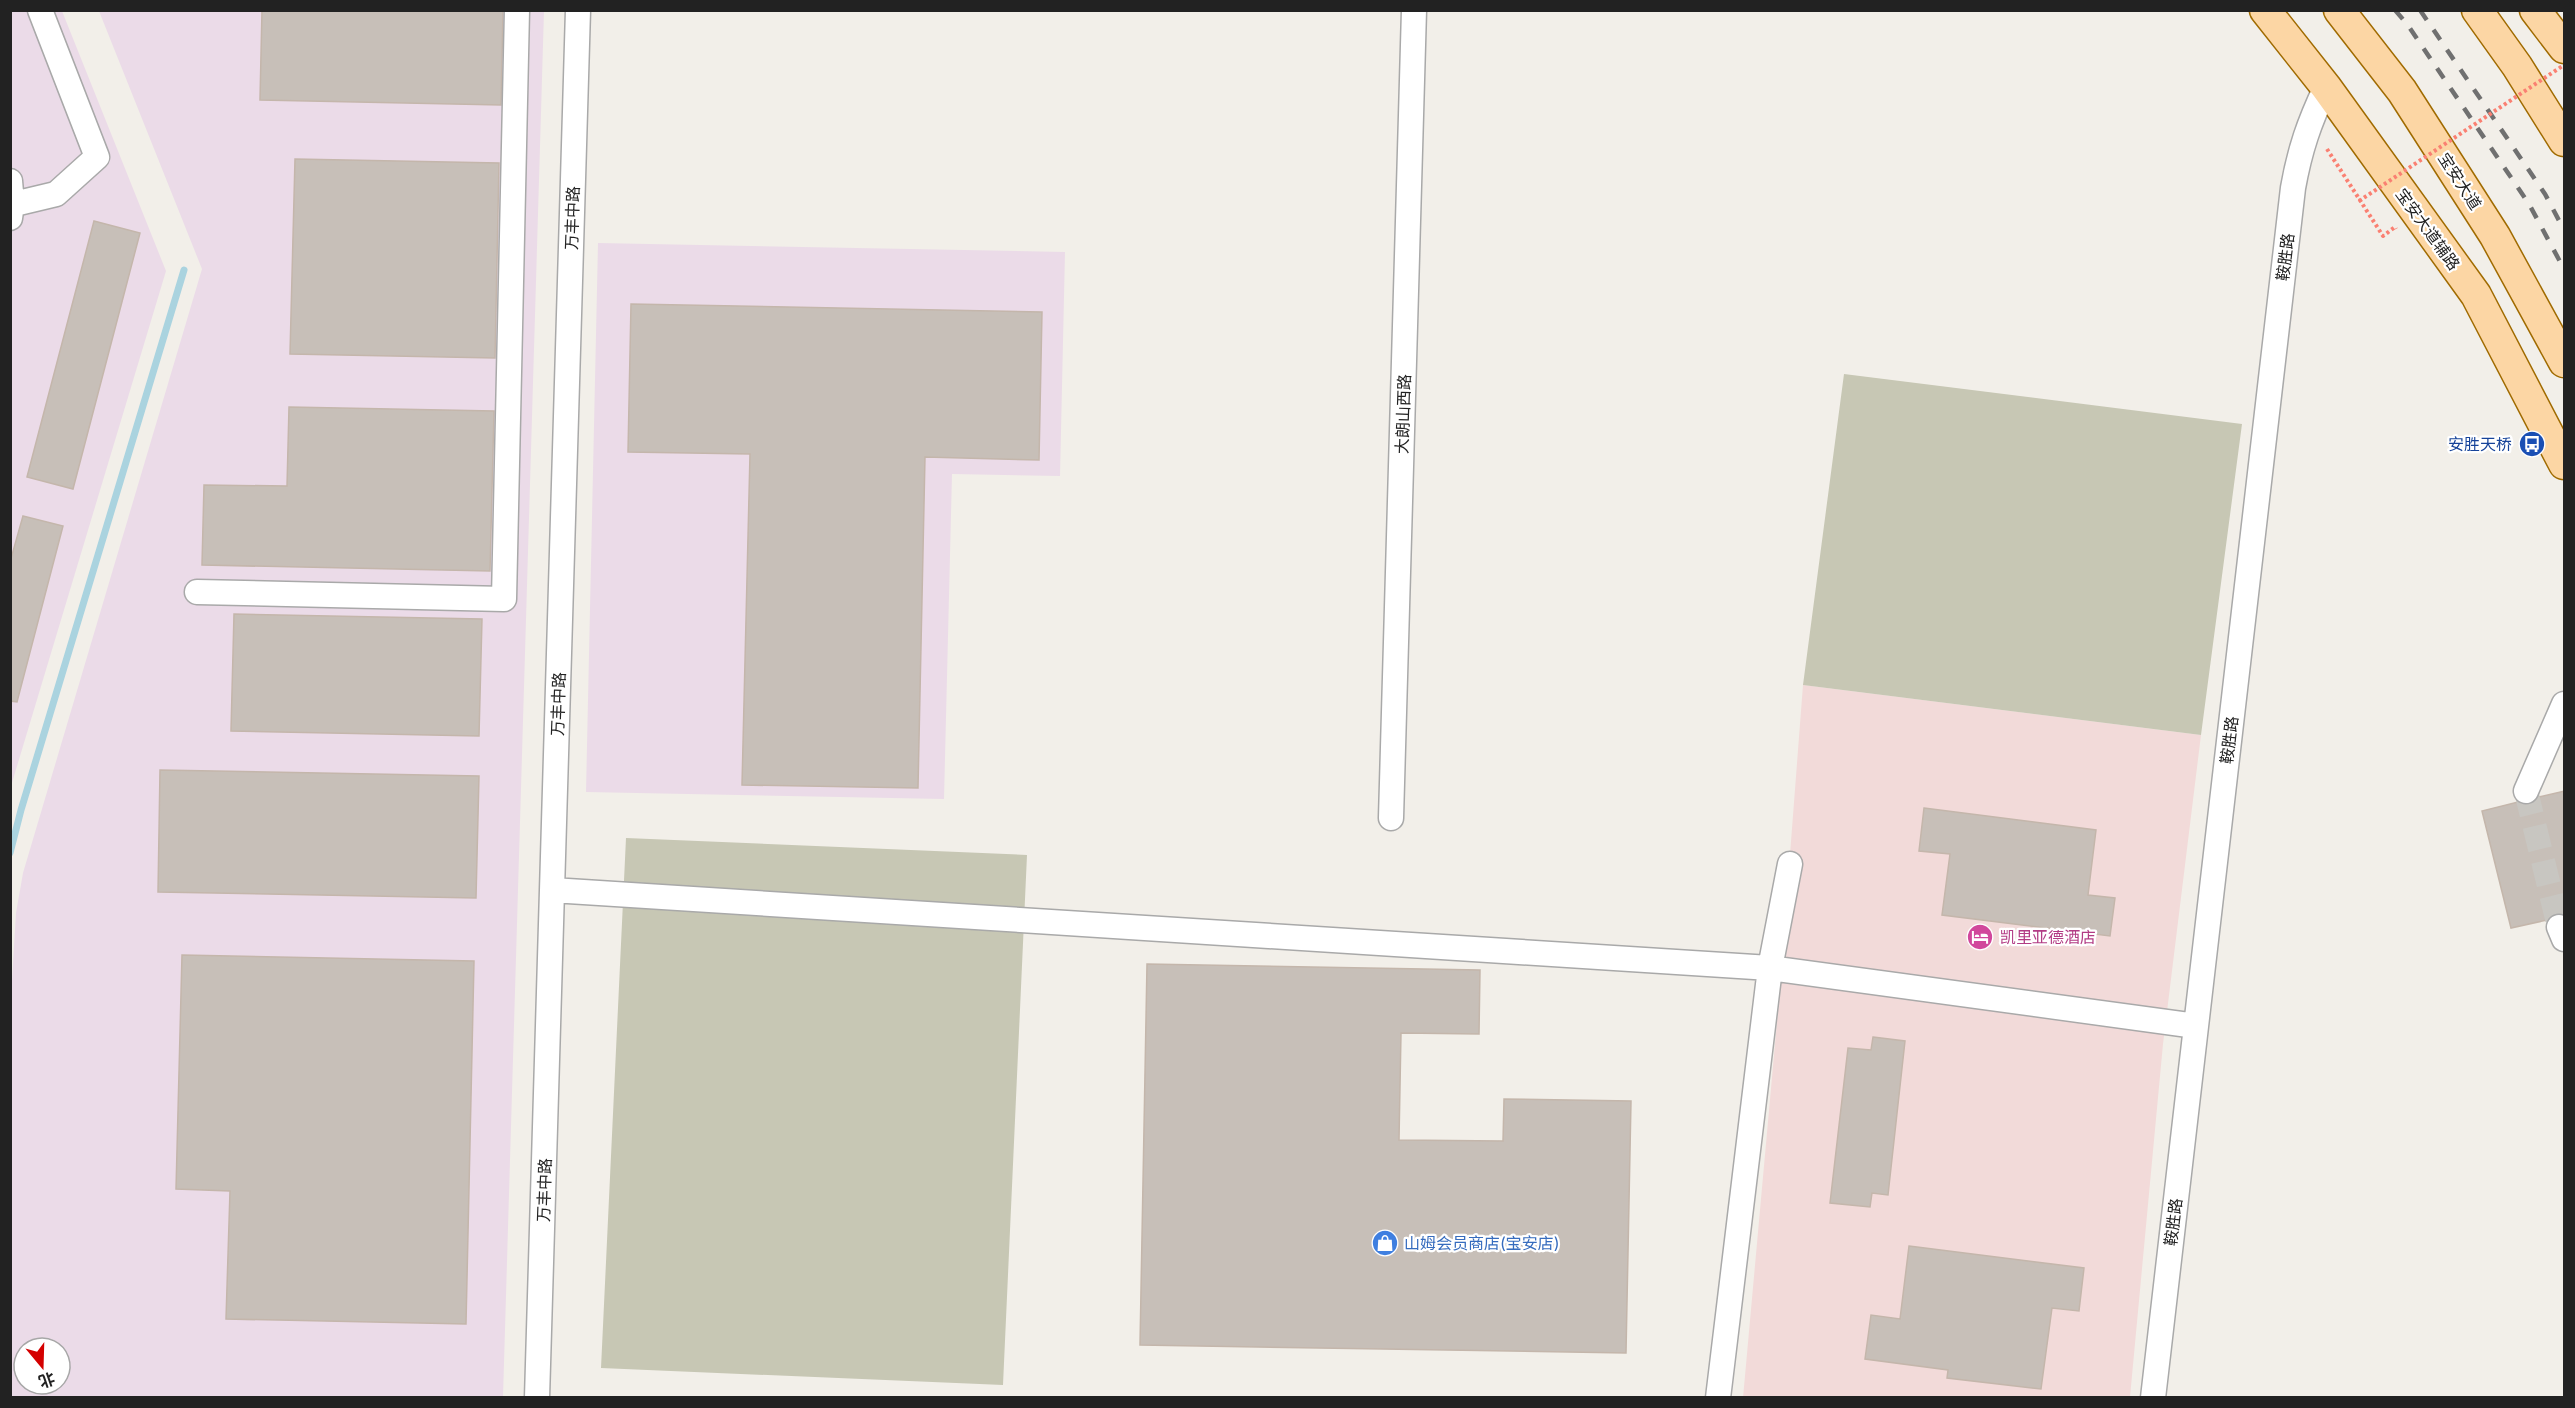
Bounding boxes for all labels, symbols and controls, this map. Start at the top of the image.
street label: 宝安大道 [2434,149,2486,213]
street label: 宝安大道辅路 [2392,184,2464,274]
street label: 万丰中路 [561,186,583,250]
street label: 鞍胜路 [2272,232,2298,282]
street label: 大朗山西路 [1392,374,1414,454]
bus stop icon: 安胜天桥 [2517,429,2547,459]
place label: 安胜天桥 [2448,434,2512,454]
street label: 万丰中路 [547,672,569,736]
street label: 鞍胜路 [2216,715,2242,765]
hotel icon: 凯里亚德酒店 [1965,922,1995,952]
place label: 凯里亚德酒店 [2000,927,2096,947]
street label: 万丰中路 [533,1158,555,1222]
street label: 鞍胜路 [2160,1197,2186,1247]
shop icon: 山姆会员商店(宝安店) [1370,1228,1400,1258]
place label: 山姆会员商店(宝安店) [1404,1233,1560,1253]
north arrow [12,1336,72,1396]
text: 北 [36,1368,58,1392]

